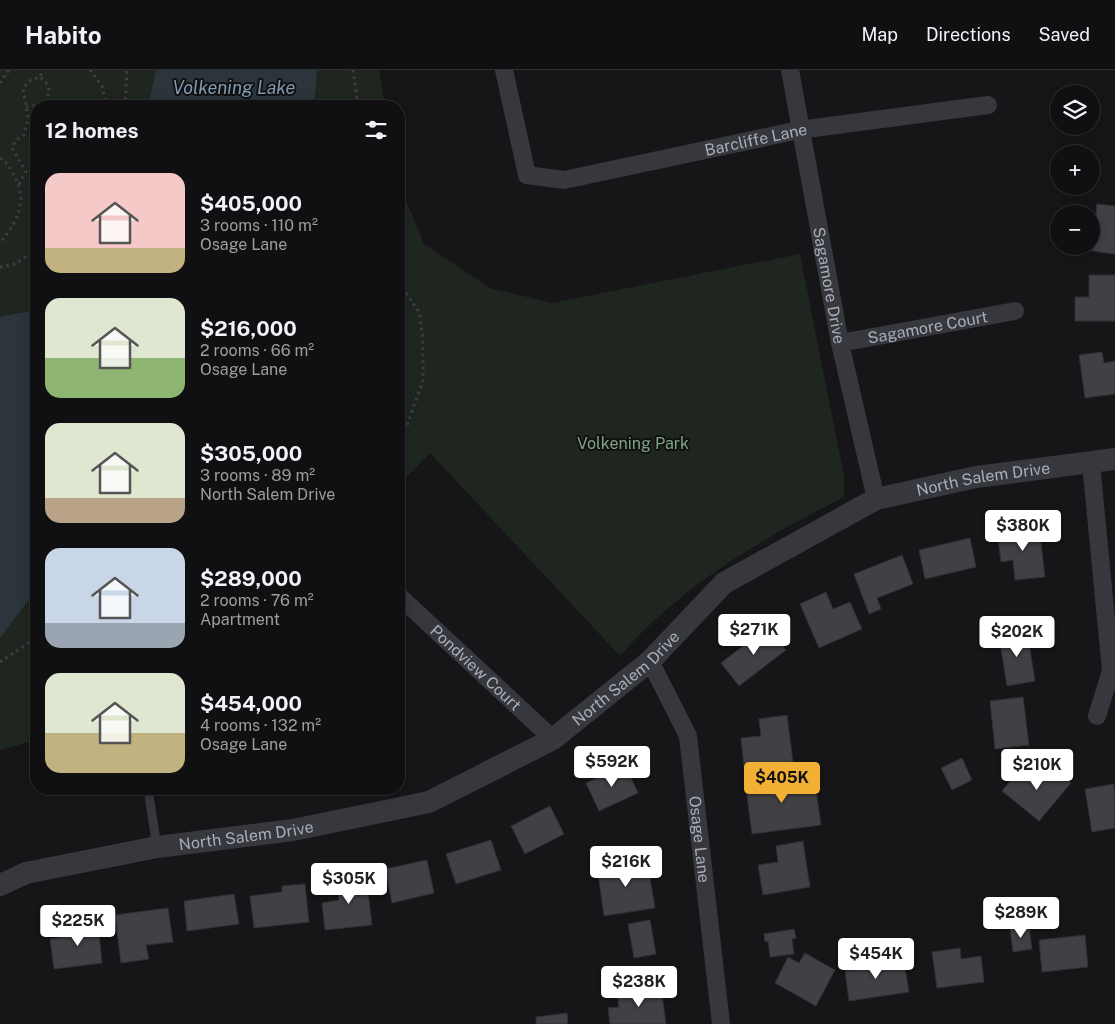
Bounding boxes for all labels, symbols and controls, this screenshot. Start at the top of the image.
text: Habito [25,21,101,49]
text: Map [861,24,898,45]
text: Directions [926,24,1011,45]
text: Saved [1039,24,1090,45]
water label: Volkening Lake [173,77,296,98]
map controls [1050,85,1100,255]
button: layers [1050,85,1100,135]
icon: filters [362,116,390,144]
text: 12 homes [45,118,139,143]
street label: Barcliffe Lane [703,120,808,160]
button: + [1050,145,1100,195]
text: $405,000 [200,191,302,216]
icon: home [85,193,145,253]
button: − [1050,205,1100,255]
text: 3 rooms · 110 m² [200,216,318,235]
street label: Sagamore Drive [809,226,849,345]
text: Osage Lane [200,235,287,254]
street label: Sagamore Court [866,307,989,348]
text: $216,000 [200,316,297,341]
icon: home [85,318,145,378]
text: 2 rooms · 66 m² [200,341,314,360]
text: Osage Lane [200,360,287,379]
park label: Volkening Park [577,434,689,453]
text: $305,000 [200,441,302,466]
icon: home [85,443,145,503]
street label: North Salem Drive [914,459,1051,500]
text: 3 rooms · 89 m² [200,466,315,485]
text: North Salem Drive [200,485,335,504]
pin: $380K [988,510,1058,552]
text: $380K [996,516,1050,535]
text: $289,000 [200,566,302,591]
icon: home [85,568,145,628]
text: 2 rooms · 76 m² [200,591,314,610]
text: Apartment [200,610,280,629]
pin: $271K [719,614,789,656]
pin: $202K [982,616,1052,658]
text: $271K [729,620,779,639]
street label: Pondview Court [426,621,525,715]
text: $202K [991,622,1044,641]
street label: North Salem Drive [568,627,683,730]
text: $454,000 [200,691,302,716]
icon: home [85,693,145,753]
text: 4 rooms · 132 m² [200,716,321,735]
text: Osage Lane [200,735,287,754]
pin: $592K [577,746,647,788]
pin: $210K [1002,748,1072,791]
text: $592K [585,752,639,771]
text: $210K [1012,755,1062,774]
pin: $405K [747,762,817,804]
text: $405K [755,768,809,787]
street label: Osage Lane [685,795,714,884]
street label: North Salem Drive [178,817,315,854]
pin: $216K [591,846,661,888]
text: $216K [601,852,651,871]
pin: $305K [314,862,384,905]
text: $305K [322,869,376,888]
pin: $289K [986,896,1056,939]
text: $289K [994,903,1048,922]
pin: $225K [43,904,113,947]
text: $225K [51,911,105,930]
pin: $454K [841,938,911,980]
text: $454K [849,944,903,963]
pin: $238K [604,966,674,1008]
text: $238K [612,972,666,991]

